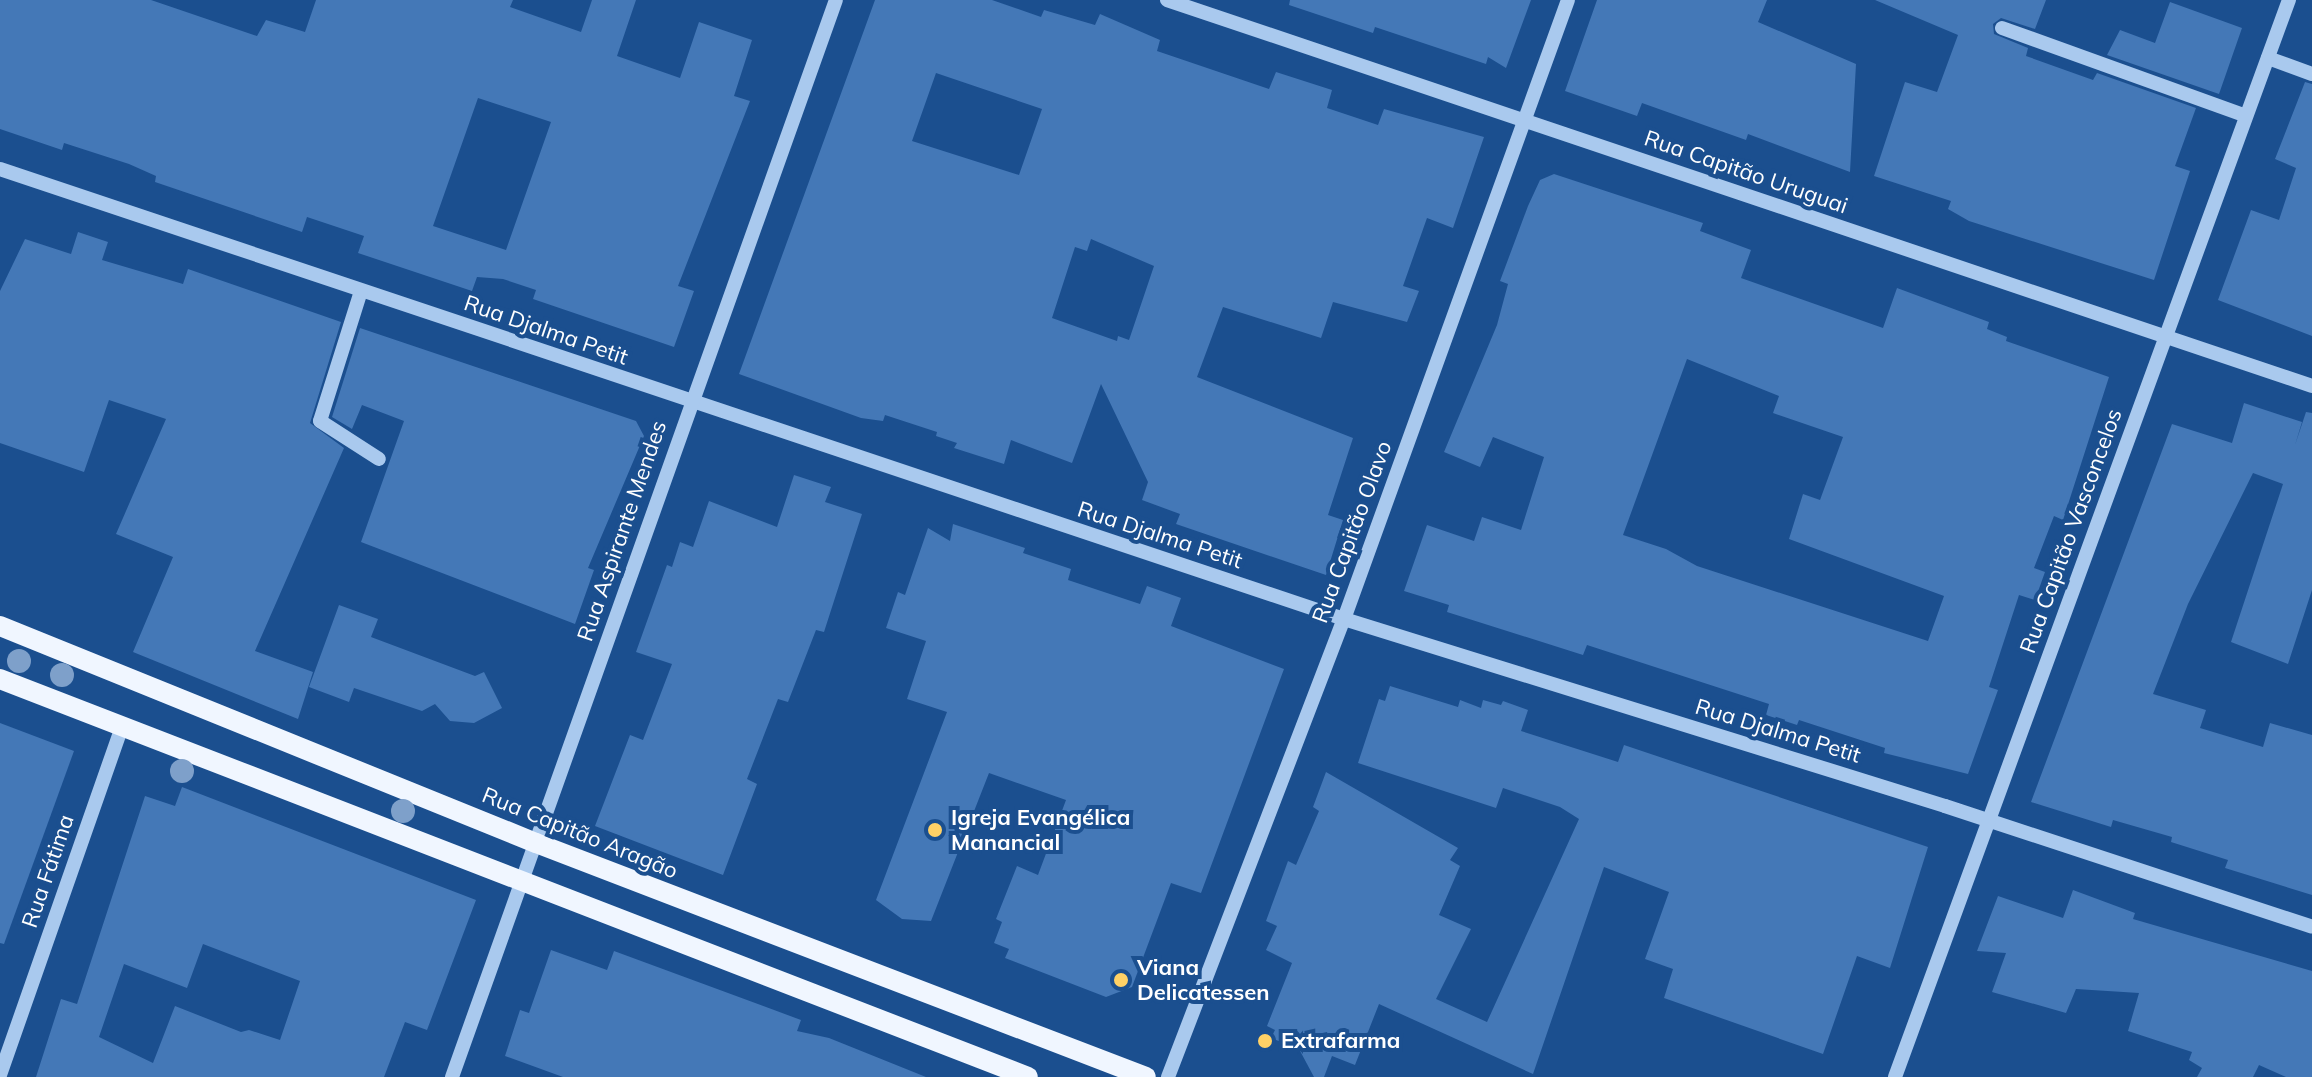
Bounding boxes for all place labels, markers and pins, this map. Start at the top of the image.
place label: Igreja Evangélica Manancial [951,804,1130,856]
marker: Igreja Evangélica Manancial [926,821,944,839]
place label: Viana Delicatessen [1137,954,1270,1006]
marker: Viana Delicatessen [1112,971,1130,989]
place label: Extrafarma [1281,1028,1400,1054]
marker: Extrafarma [1256,1032,1274,1050]

